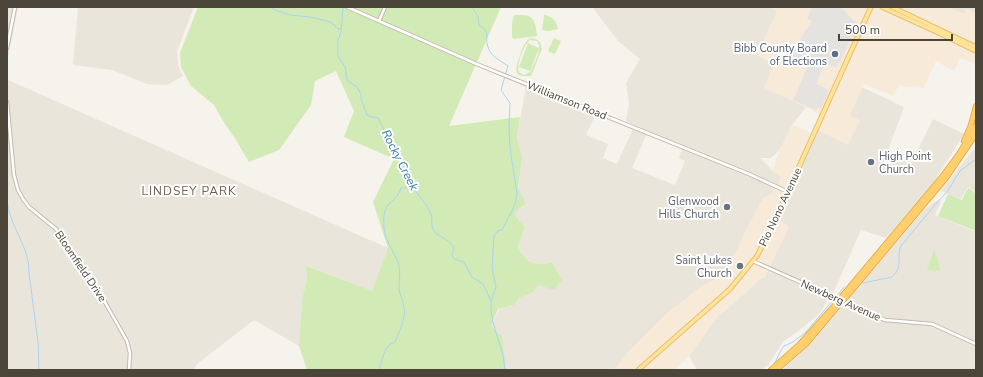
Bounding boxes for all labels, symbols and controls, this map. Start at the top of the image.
scale bar [839,16,952,42]
text: 500 m [845,22,880,38]
place label: Bibb County Board of Elections [734,41,827,69]
marker: Bibb County Board of Elections [830,49,840,59]
street label: Williamson Road [525,78,609,123]
water label: Rocky Creek [378,127,423,194]
place label: High Point Church [879,149,931,177]
marker: High Point Church [866,157,876,167]
street label: Pio Nono Avenue [756,165,805,249]
district label: LINDSEY PARK [142,183,236,199]
place label: Glenwood Hills Church [658,194,719,222]
marker: Glenwood Hills Church [722,202,732,212]
street label: Bloomfield Drive [51,228,110,305]
place label: Saint Lukes Church [675,253,732,281]
marker: Saint Lukes Church [735,261,745,271]
street label: Newberg Avenue [798,276,883,325]

